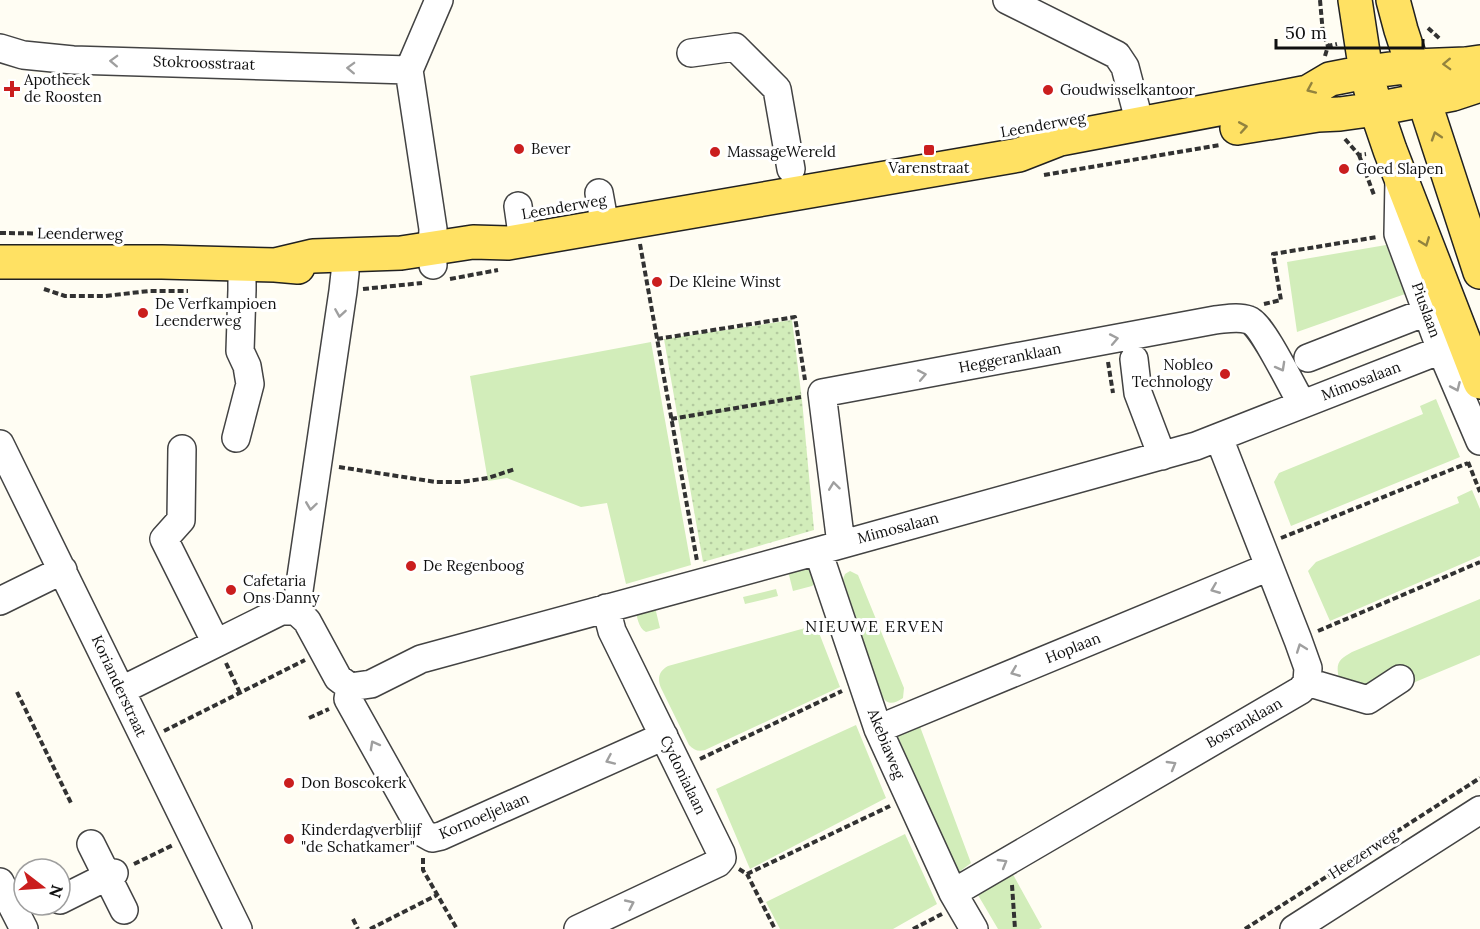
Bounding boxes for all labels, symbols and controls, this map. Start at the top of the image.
scale bar [1276,12,1423,50]
text: 50 m [1285,21,1327,44]
street label: Stokroosstraat [153,51,256,74]
one-way arrow [110,54,119,67]
one-way arrow [1442,58,1451,70]
one-way arrow [346,62,355,74]
place label: Apotheek de Roosten [23,70,102,106]
place label: Goudwisselkantoor [1060,80,1195,99]
marker: Apotheek de Roosten [5,82,19,96]
one-way arrow [1306,82,1317,94]
marker: Goudwisselkantoor [1041,83,1055,97]
street label: Leenderweg [999,108,1088,141]
one-way arrow [1238,122,1248,134]
one-way arrow [1431,131,1443,142]
place label: Bever [531,139,571,158]
marker: Bever [512,142,526,156]
place label: MassageWereld [727,142,836,161]
marker: Varenstraat [922,143,936,157]
marker: MassageWereld [708,145,722,159]
place label: Varenstraat [887,158,970,177]
place label: Goed Slapen [1356,159,1444,178]
marker: Goed Slapen [1337,162,1351,176]
street label: Leenderweg [520,190,609,223]
street label: Leenderweg [37,223,124,244]
one-way arrow [1418,237,1431,247]
place label: De Kleine Winst [669,272,781,291]
marker: De Kleine Winst [650,275,664,289]
street label: Piuslaan [1408,279,1445,340]
place label: De Verfkampioen Leenderweg [155,294,277,330]
marker: De Verfkampioen Leenderweg [136,306,150,320]
one-way arrow [334,309,346,318]
one-way arrow [1109,333,1119,346]
street label: Heggeranklaan [957,338,1063,377]
place label: Nobleo Technology [1132,355,1213,391]
street label: Mimosalaan [1318,357,1403,404]
one-way arrow [1274,361,1285,371]
marker: Nobleo Technology [1218,367,1232,381]
one-way arrow [918,369,927,381]
one-way arrow [1449,380,1461,391]
one-way arrow [828,481,841,491]
one-way arrow [305,502,317,511]
street label: Mimosalaan [855,508,941,548]
place label: De Regenboog [423,556,524,575]
marker: De Regenboog [404,559,418,573]
place label: Cafetaria Ons Danny [243,571,320,607]
one-way arrow [1210,582,1221,594]
marker: Cafetaria Ons Danny [224,583,238,597]
district label: NIEUWE ERVEN [805,616,945,636]
street label: Hoplaan [1042,628,1103,667]
street label: Korianderstraat [88,632,151,740]
one-way arrow [1295,643,1308,654]
one-way arrow [1011,665,1022,677]
street label: Bosranklaan [1202,693,1285,752]
street label: Akebiaweg [863,705,909,782]
street label: Cydonialaan [656,732,711,817]
one-way arrow [370,741,381,752]
one-way arrow [606,752,617,764]
one-way arrow [1166,761,1176,772]
place label: Don Boscokerk [301,773,406,792]
marker: Don Boscokerk [282,776,296,790]
street label: Kornoeljelaan [436,788,532,843]
place label: Kinderdagverblijf "de Schatkamer" [301,820,422,856]
street label: Heezerweg [1325,824,1401,883]
marker: Kinderdagverblijf "de Schatkamer" [282,832,296,846]
north arrow [12,857,72,917]
one-way arrow [997,859,1008,871]
text: N [45,883,68,900]
one-way arrow [624,900,635,912]

